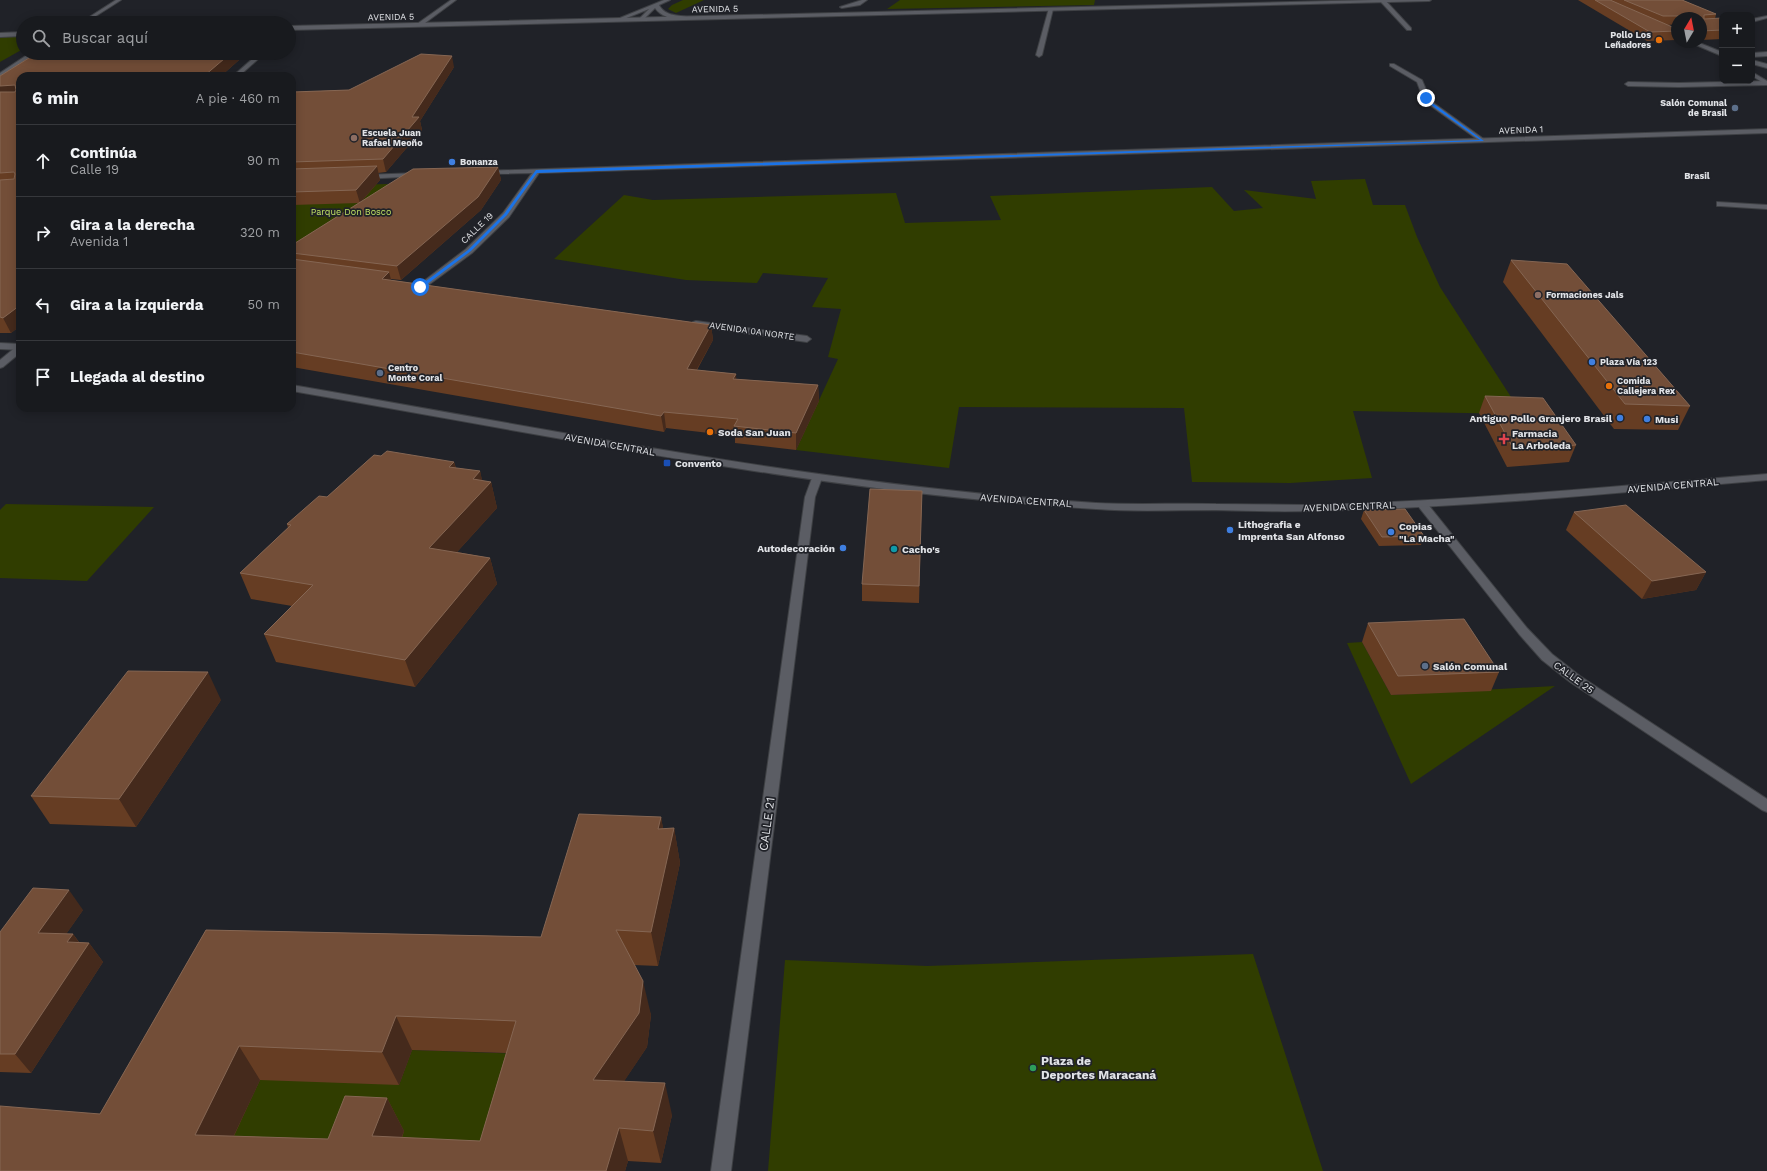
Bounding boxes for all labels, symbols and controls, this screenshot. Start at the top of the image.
street label: AVENIDA 5 [692,4,738,14]
street label: AVENIDA 5 [368,12,414,22]
north arrow [1671,12,1707,48]
map controls [1719,12,1755,84]
button: + [1719,12,1755,48]
search box [16,16,296,60]
icon: search [30,27,52,49]
text: Buscar aquí [62,29,148,47]
place label: Pollo Los Leñadores [1605,30,1651,50]
marker: Pollo Los Leñadores [1654,35,1664,45]
button: − [1719,48,1755,84]
text: 6 min [32,88,79,108]
route end [1417,89,1435,107]
text: A pie · 460 m [196,91,280,106]
place label: Salón Comunal de Brasil [1660,98,1727,118]
marker: Salón Comunal de Brasil [1730,103,1740,113]
street label: AVENIDA 1 [1499,124,1543,136]
place label: Escuela Juan Rafael Meoño [362,128,423,148]
marker: Escuela Juan Rafael Meoño [349,133,359,143]
text: Continúa [70,144,137,162]
icon: ahead [32,150,54,172]
text: 90 m [247,153,280,168]
marker: Bonanza [447,157,457,167]
place label: Bonanza [460,157,499,167]
text: Calle 19 [70,162,119,177]
district label: Brasil [1684,171,1710,181]
park label: Parque Don Bosco [311,207,391,217]
street label: CALLE 19 [459,210,495,246]
text: Gira a la derecha [70,216,195,234]
icon: right [32,222,54,244]
text: 320 m [240,225,280,240]
text: Avenida 1 [70,234,128,249]
route start [411,278,429,296]
marker: Formaciones Jals [1533,290,1543,300]
place label: Formaciones Jals [1546,290,1624,300]
icon: left [32,294,54,316]
text: Gira a la izquierda [70,296,203,314]
text: 50 m [248,297,280,312]
street label: AVENIDA 0A NORTE [709,320,795,342]
marker: Plaza Vía 123 [1587,357,1597,367]
place label: Plaza Vía 123 [1600,357,1657,367]
place label: Centro Monte Coral [388,363,442,383]
icon: arrive [32,366,54,388]
text: Llegada al destino [70,368,205,386]
marker: Centro Monte Coral [375,368,385,378]
place label: Comida Callejera Rex [1617,376,1676,396]
marker: Comida Callejera Rex [1604,381,1614,391]
place label: Antiguo Pollo Granjero Brasil [1470,413,1613,424]
marker: Antiguo Pollo Granjero Brasil [1615,413,1625,423]
marker: Musi [1642,414,1652,424]
place label: Musi [1655,414,1679,425]
marker: Soda San Juan [705,427,715,437]
place label: Soda San Juan [718,427,791,438]
place label: Farmacia La Arboleda [1512,428,1571,451]
street label: AVENIDA CENTRAL [564,431,656,458]
marker: Farmacia La Arboleda [1499,434,1509,444]
marker: Convento [662,458,672,468]
place label: Convento [675,458,722,469]
street label: AVENIDA CENTRAL [1627,476,1719,495]
street label: AVENIDA CENTRAL [980,492,1072,509]
street label: AVENIDA CENTRAL [1303,499,1395,514]
place label: Lithografia e Imprenta San Alfonso [1238,519,1345,542]
place label: Copias "La Macha" [1399,521,1455,544]
marker: Lithografia e Imprenta San Alfonso [1225,525,1235,535]
marker: Copias "La Macha" [1386,527,1396,537]
place label: Autodecoración [757,543,835,554]
marker: Autodecoración [838,543,848,553]
marker: Cacho's [889,544,899,554]
place label: Cacho's [902,544,941,555]
street label: CALLE 25 [1552,659,1596,696]
marker: Salón Comunal [1420,661,1430,671]
place label: Salón Comunal [1433,661,1508,672]
street label: CALLE 21 [756,796,778,852]
place label: Plaza de Deportes Maracaná [1041,1054,1156,1082]
marker: Plaza de Deportes Maracaná [1028,1063,1038,1073]

